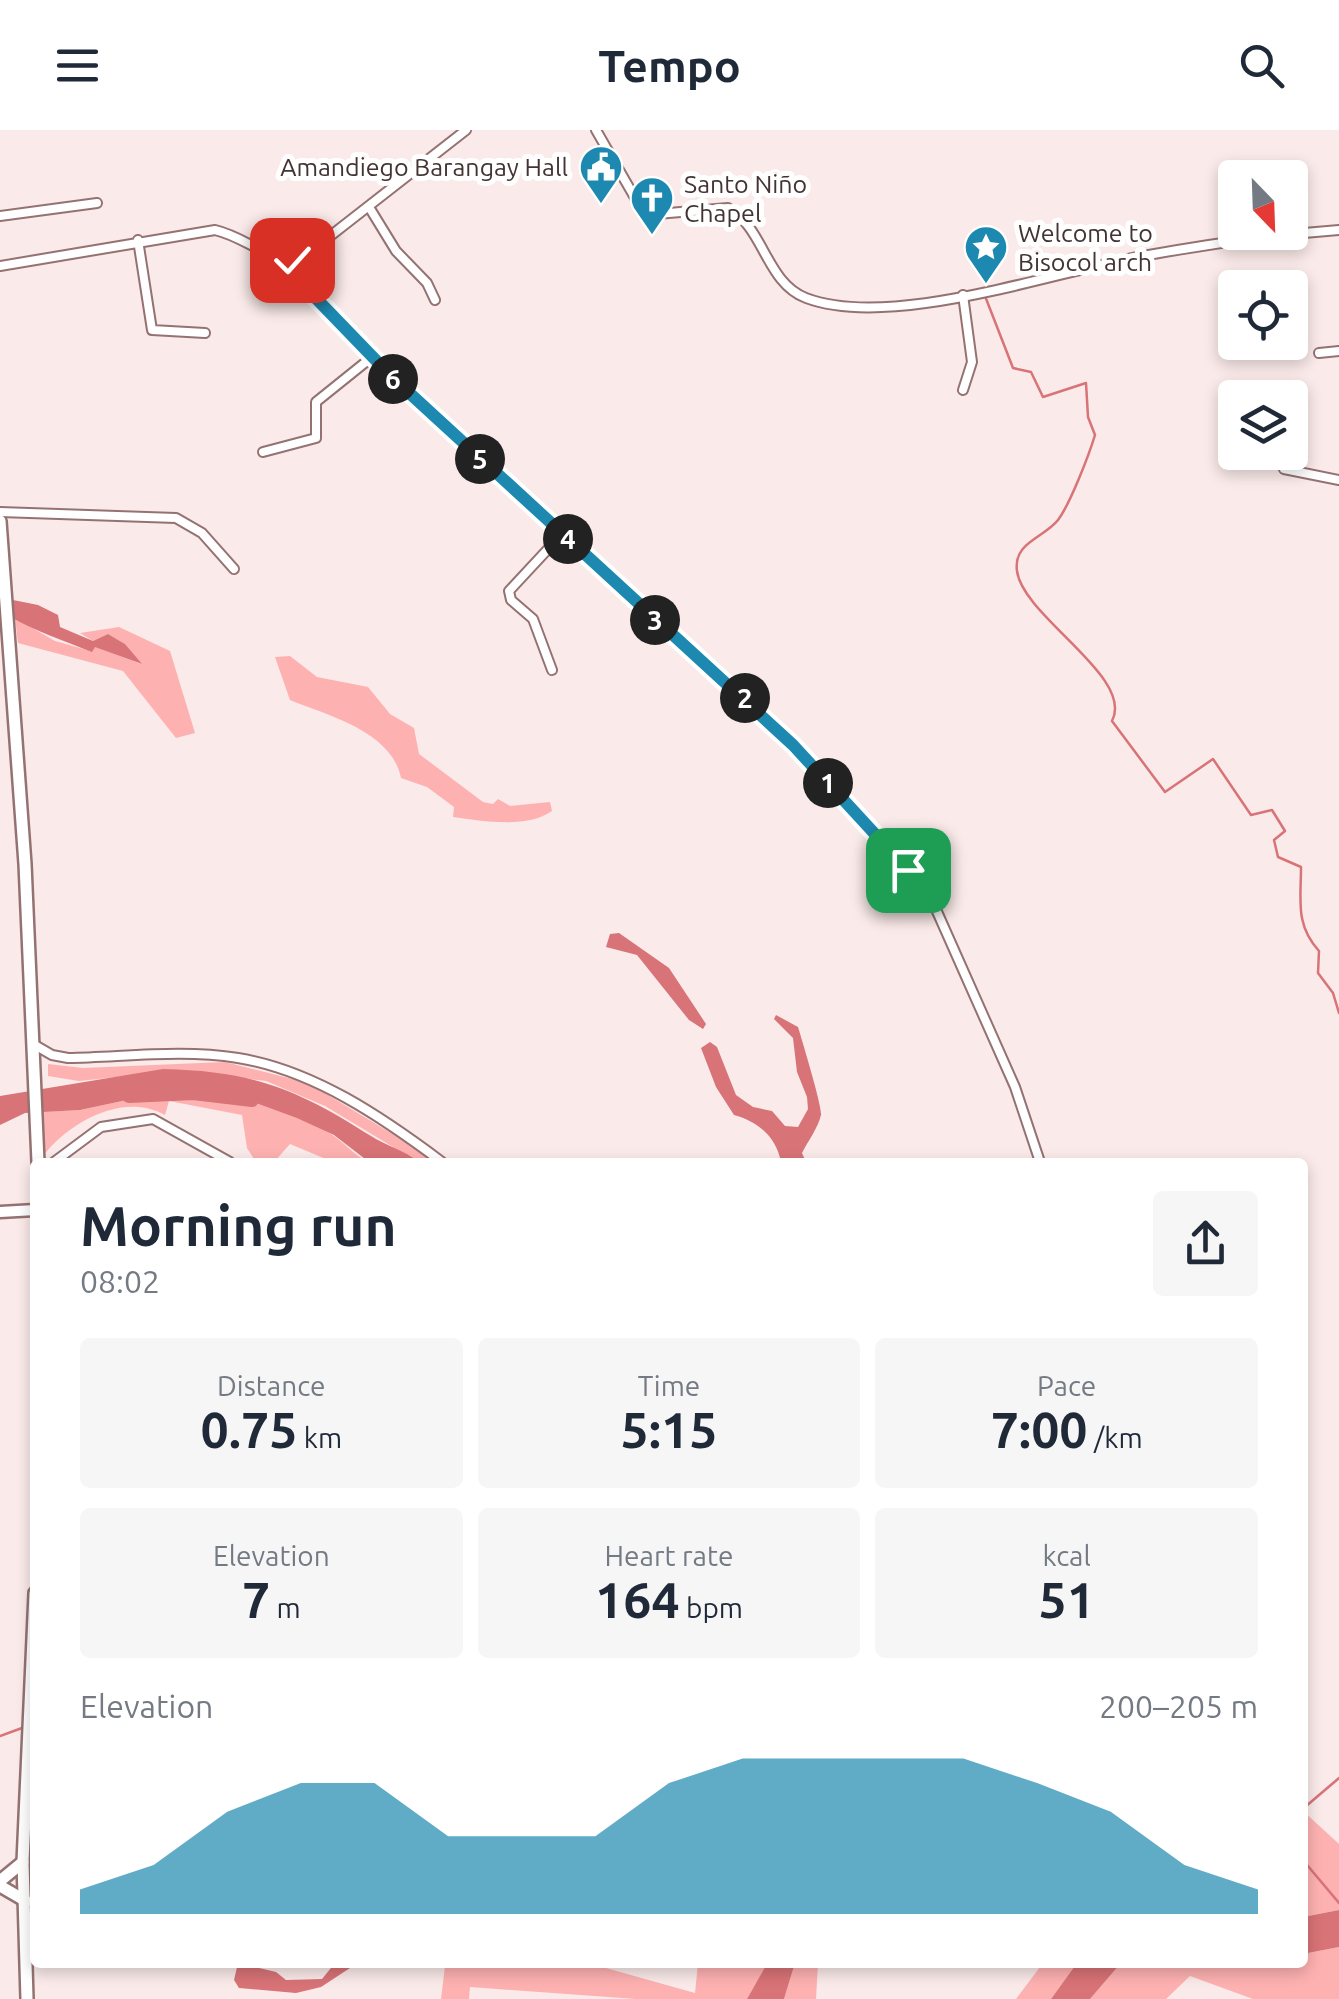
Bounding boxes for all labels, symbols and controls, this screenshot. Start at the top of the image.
icon: menu [50,38,105,93]
icon: search [1234,38,1289,93]
text: Tempo [598,40,741,91]
public building icon: Amandiego Barangay Hall [578,144,624,205]
place label: Amandiego Barangay Hall [280,153,568,181]
north arrow [1218,160,1308,250]
map controls [1218,160,1308,470]
place label: Santo Niño Chapel [684,170,807,227]
church icon: Santo Niño Chapel [629,175,675,236]
pin [250,218,335,303]
place label: Welcome to Bisocol arch [1018,219,1153,276]
place icon: Welcome to Bisocol arch [963,224,1009,285]
icon: check [265,233,320,288]
button: locate [1218,270,1308,360]
pin: 6 [368,354,418,404]
text: 6 [385,363,401,394]
button: layers [1218,380,1308,470]
pin: 5 [455,434,505,484]
text: 5 [472,443,488,474]
pin: 4 [543,514,593,564]
text: 4 [560,523,576,554]
pin: 3 [630,595,680,645]
text: 3 [647,604,663,635]
pin: 2 [720,673,770,723]
text: 2 [737,682,753,713]
pin: 1 [803,758,853,808]
text: 1 [820,767,836,798]
pin [866,828,951,913]
icon: arrive [881,843,936,898]
button: share [1153,1191,1258,1296]
text: Morning run [80,1195,397,1256]
text: 08:02 [80,1263,160,1299]
text: Distance [217,1370,326,1401]
text: Time [638,1370,700,1401]
text: Pace [1037,1370,1096,1401]
text: 0.75 [201,1401,297,1457]
text: 5:15 [621,1401,717,1457]
text: 7:00 [991,1401,1088,1457]
text: km [297,1422,342,1453]
text: /km [1088,1422,1143,1453]
text: Elevation [213,1540,330,1571]
text: Heart rate [605,1540,733,1571]
text: kcal [1042,1540,1091,1571]
text: 7 [242,1571,270,1627]
text: 164 [595,1571,680,1627]
text: 51 [1038,1571,1095,1627]
text: m [270,1592,301,1623]
text: bpm [680,1592,743,1623]
text: Elevation [80,1688,213,1724]
text: 200–205 m [1099,1688,1258,1724]

